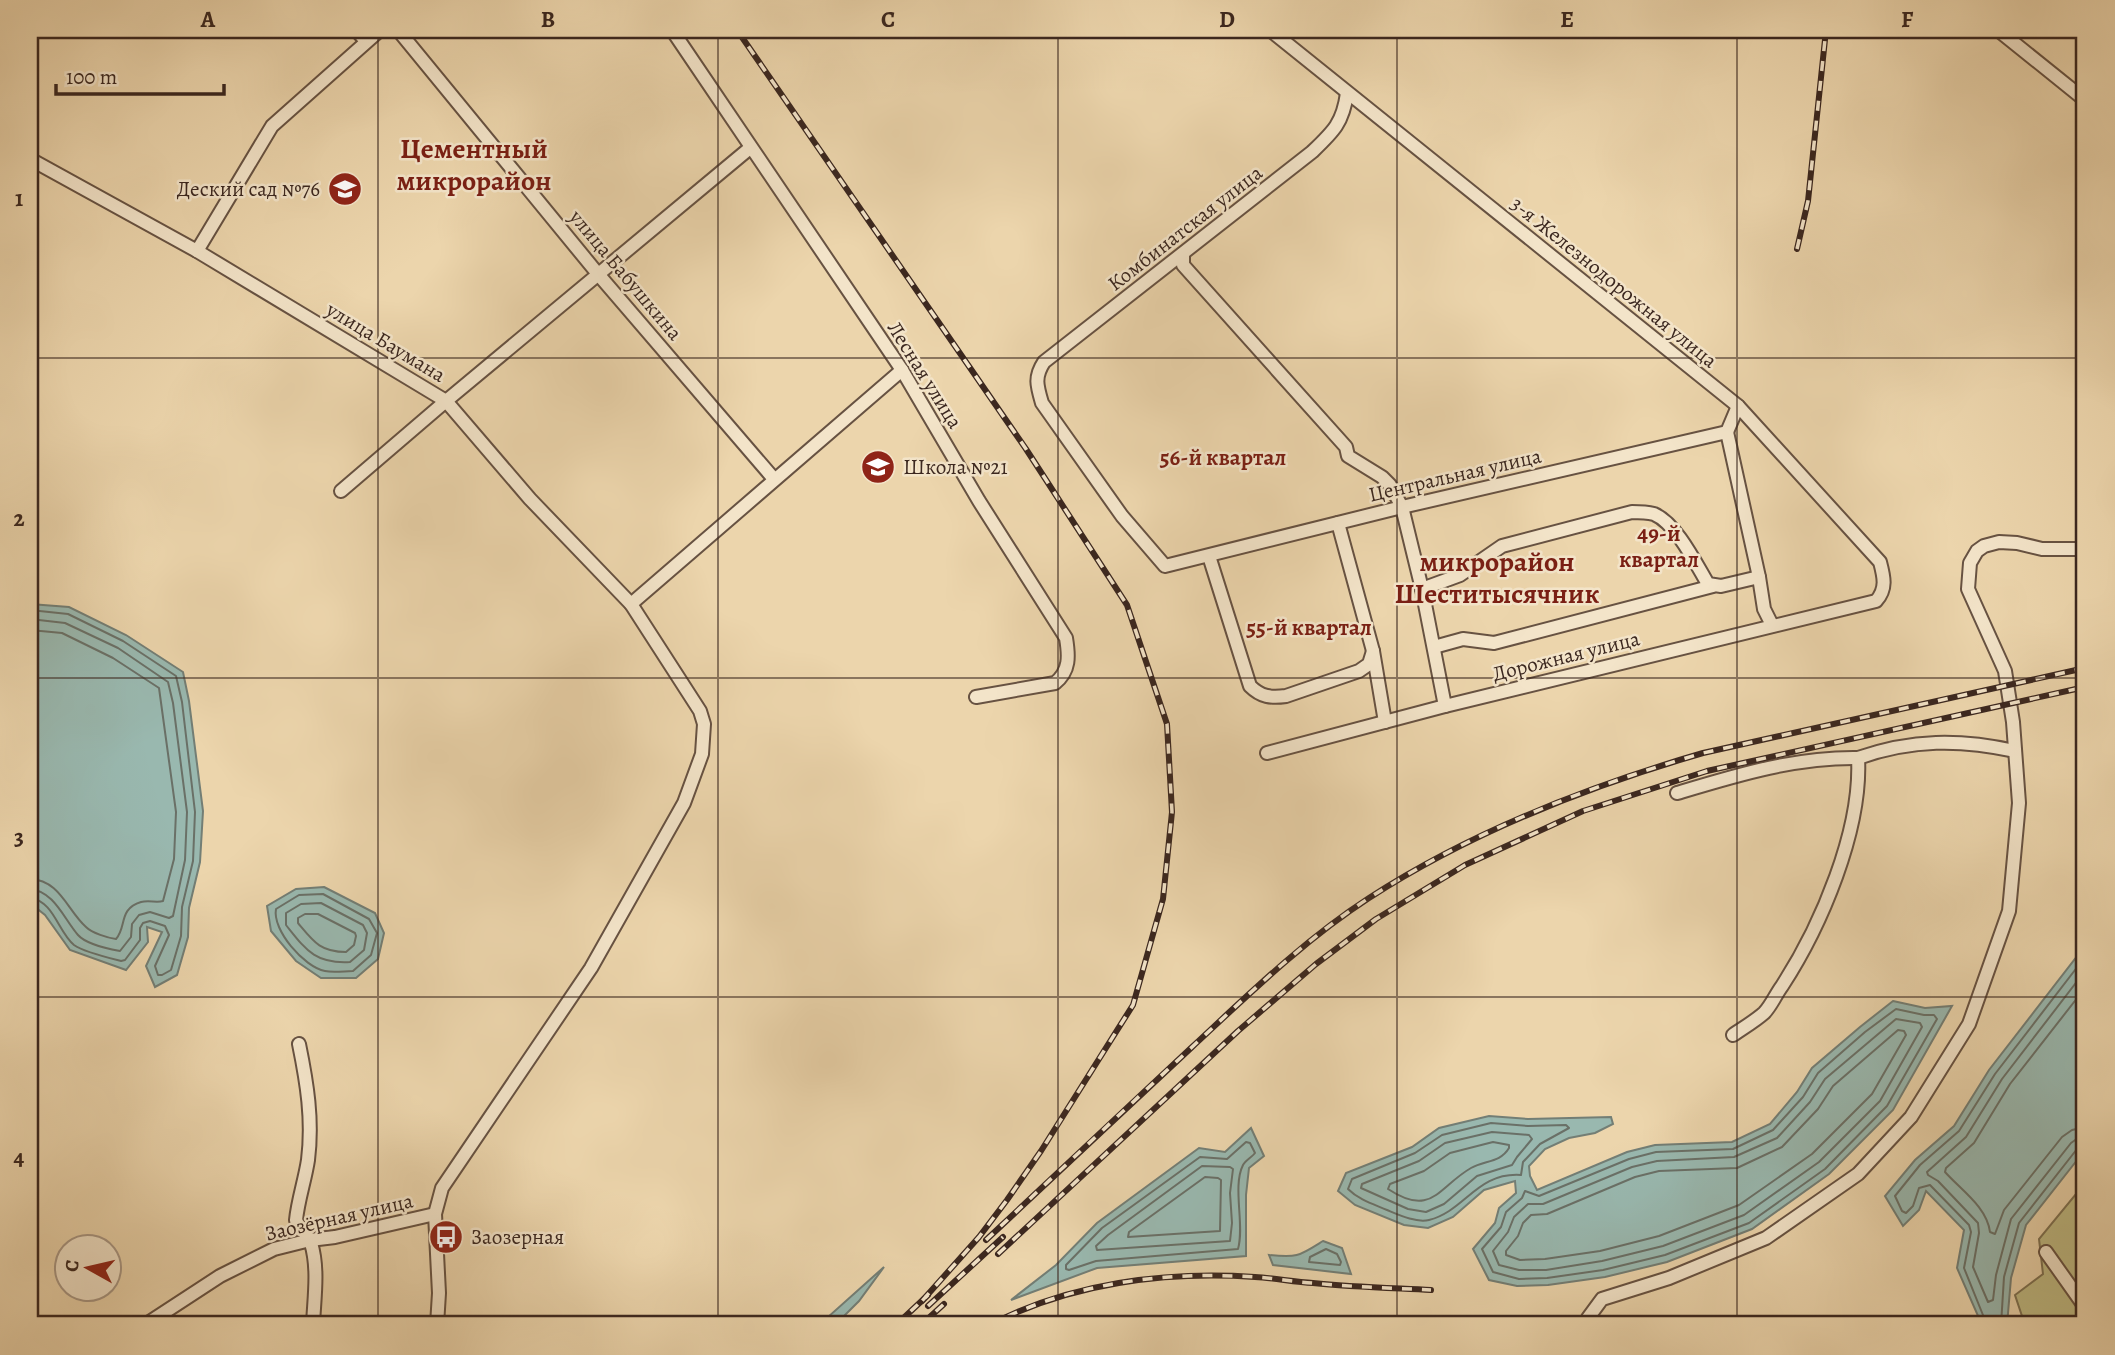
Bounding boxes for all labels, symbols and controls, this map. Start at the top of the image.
text: A [200,4,216,35]
text: B [541,4,555,35]
text: C [881,4,895,35]
text: D [1219,4,1235,35]
text: E [1560,4,1574,35]
text: F [1901,4,1914,35]
scale bar [56,52,224,96]
text: 100 m [66,63,117,91]
district label: Цементный микрорайон [396,130,552,200]
street label: Комбинатская улица [1102,159,1268,297]
school or university icon: Деский сад №76 [326,170,364,208]
place label: Деский сад №76 [177,175,320,203]
text: 1 [15,183,23,214]
street label: 3-я Железнодорожная улица [1505,190,1723,374]
street label: улица Бабушкина [562,203,689,346]
street label: улица Баумана [320,295,451,389]
street label: Лесная улица [881,316,969,434]
street label: Центральная улица [1366,441,1544,508]
district label: 56-й квартал [1160,442,1286,473]
school or university icon: Школа №21 [859,448,897,486]
place label: Школа №21 [903,453,1008,481]
text: 2 [13,503,25,534]
district label: 49-й квартал [1619,518,1699,575]
district label: микрорайон Шеститысячник [1395,543,1599,613]
district label: 55-й квартал [1246,612,1372,643]
street label: Дорожная улица [1489,624,1643,688]
text: 3 [14,822,24,853]
text: 4 [14,1142,25,1173]
street label: Заозёрная улица [262,1186,416,1248]
bus stop icon: Заозерная [427,1218,465,1256]
place label: Заозерная [471,1223,564,1251]
north arrow [52,1232,122,1302]
text: С [58,1258,86,1273]

